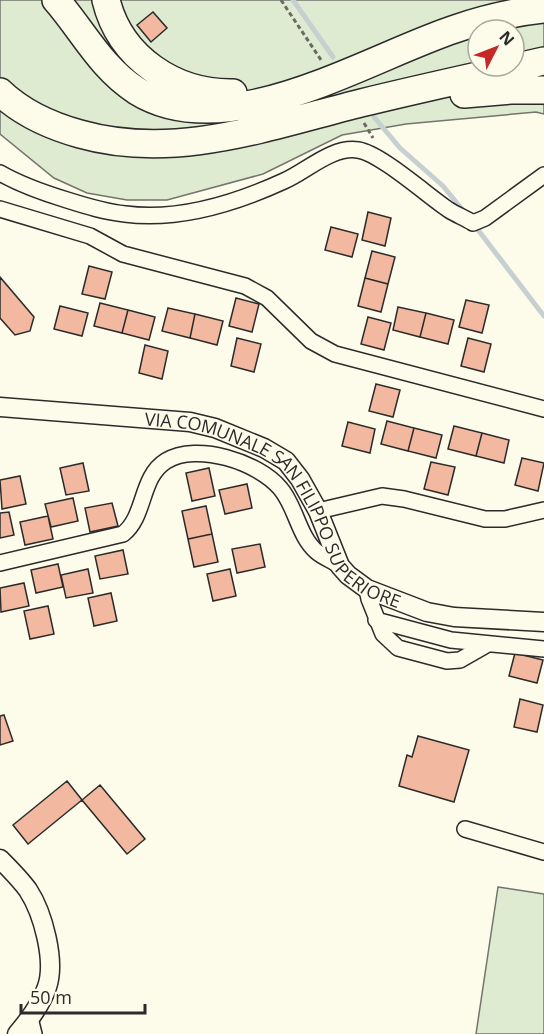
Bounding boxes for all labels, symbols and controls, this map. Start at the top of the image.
north arrow [466,18,526,78]
text: N [495,26,520,50]
street label: VIA COMUNALE SAN FILIPPO SUPERIORE [144,406,404,613]
scale bar [21,977,146,1015]
text: 50 m [30,985,72,1009]

